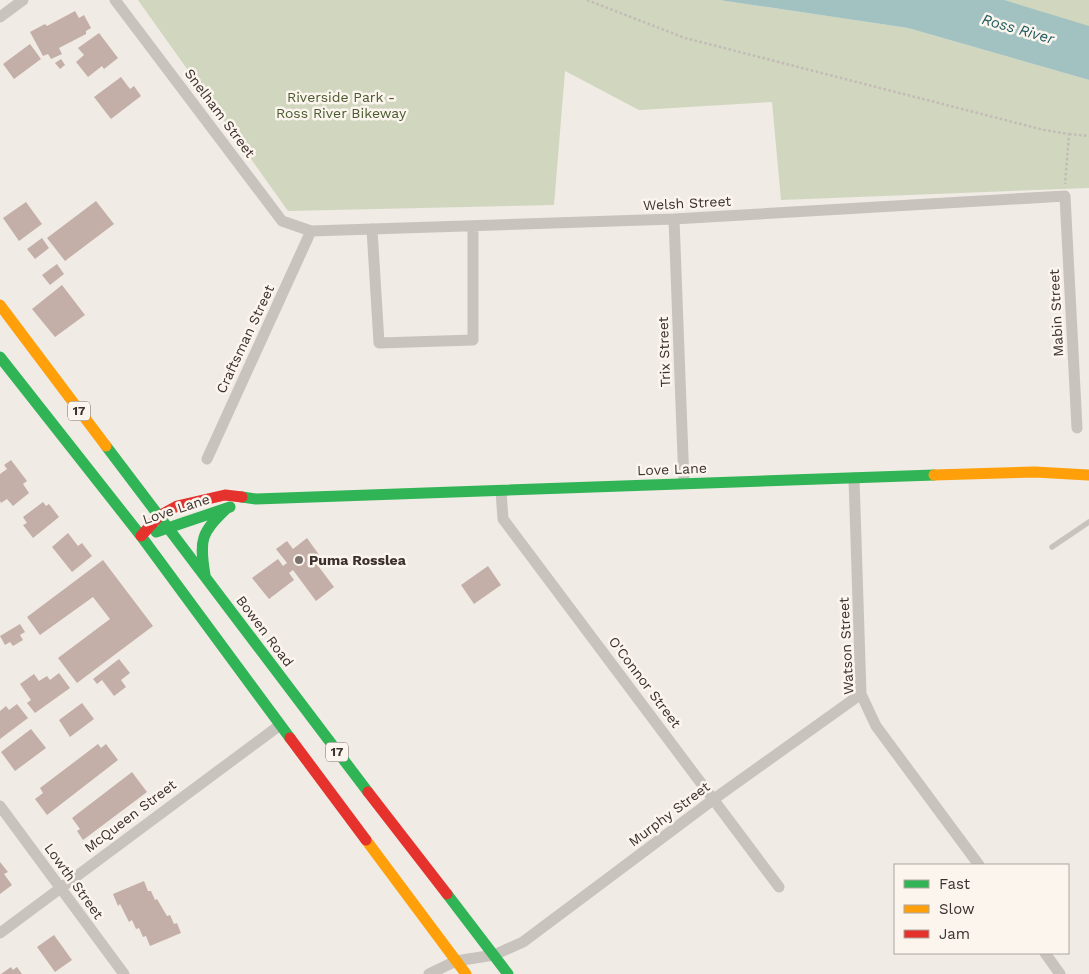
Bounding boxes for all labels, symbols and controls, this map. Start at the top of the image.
water label: Ross River [980,10,1057,48]
street label: Snelham Street [181,66,259,161]
park label: Riverside Park - Ross River Bikeway [276,89,407,121]
street label: Welsh Street [642,193,732,213]
street label: Mabin Street [1046,269,1066,357]
street label: Craftsman Street [213,282,277,396]
street label: Trix Street [655,316,673,388]
road number: 17 [68,402,90,421]
street label: Love Lane [637,460,707,478]
street label: Love Lane [140,491,212,527]
place label: Puma Rosslea [309,552,407,568]
marker: Puma Rosslea [293,554,305,566]
street label: Bowen Road [233,592,297,670]
street label: Watson Street [835,597,857,695]
street label: O'Connor Street [606,633,685,731]
road number: 17 [326,742,348,762]
street label: McQueen Street [81,776,179,856]
street label: Murphy Street [625,778,713,850]
street label: Lowth Street [41,840,107,922]
legend [894,864,1069,954]
text: Fast [939,875,971,893]
text: Slow [939,900,975,918]
text: Jam [939,925,970,943]

